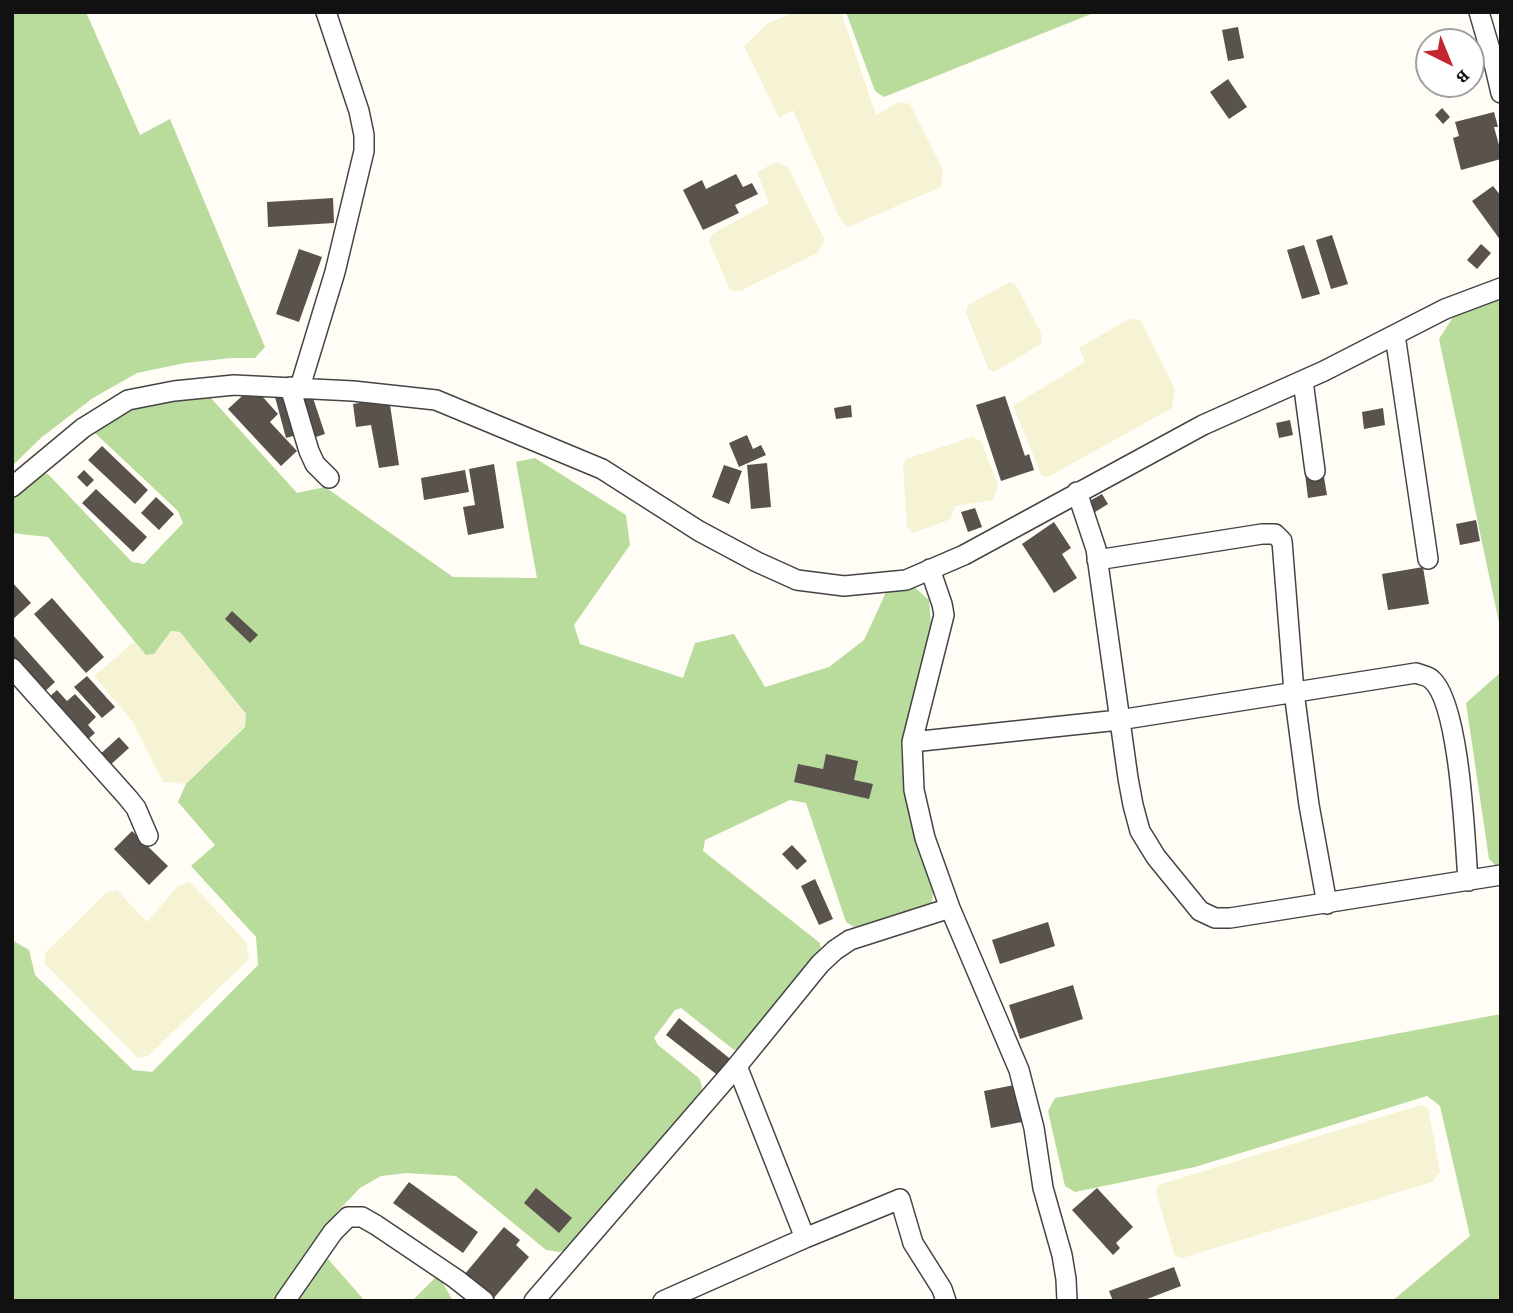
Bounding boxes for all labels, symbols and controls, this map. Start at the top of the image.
north arrow [1415,28,1485,98]
text: B [1452,66,1475,89]

